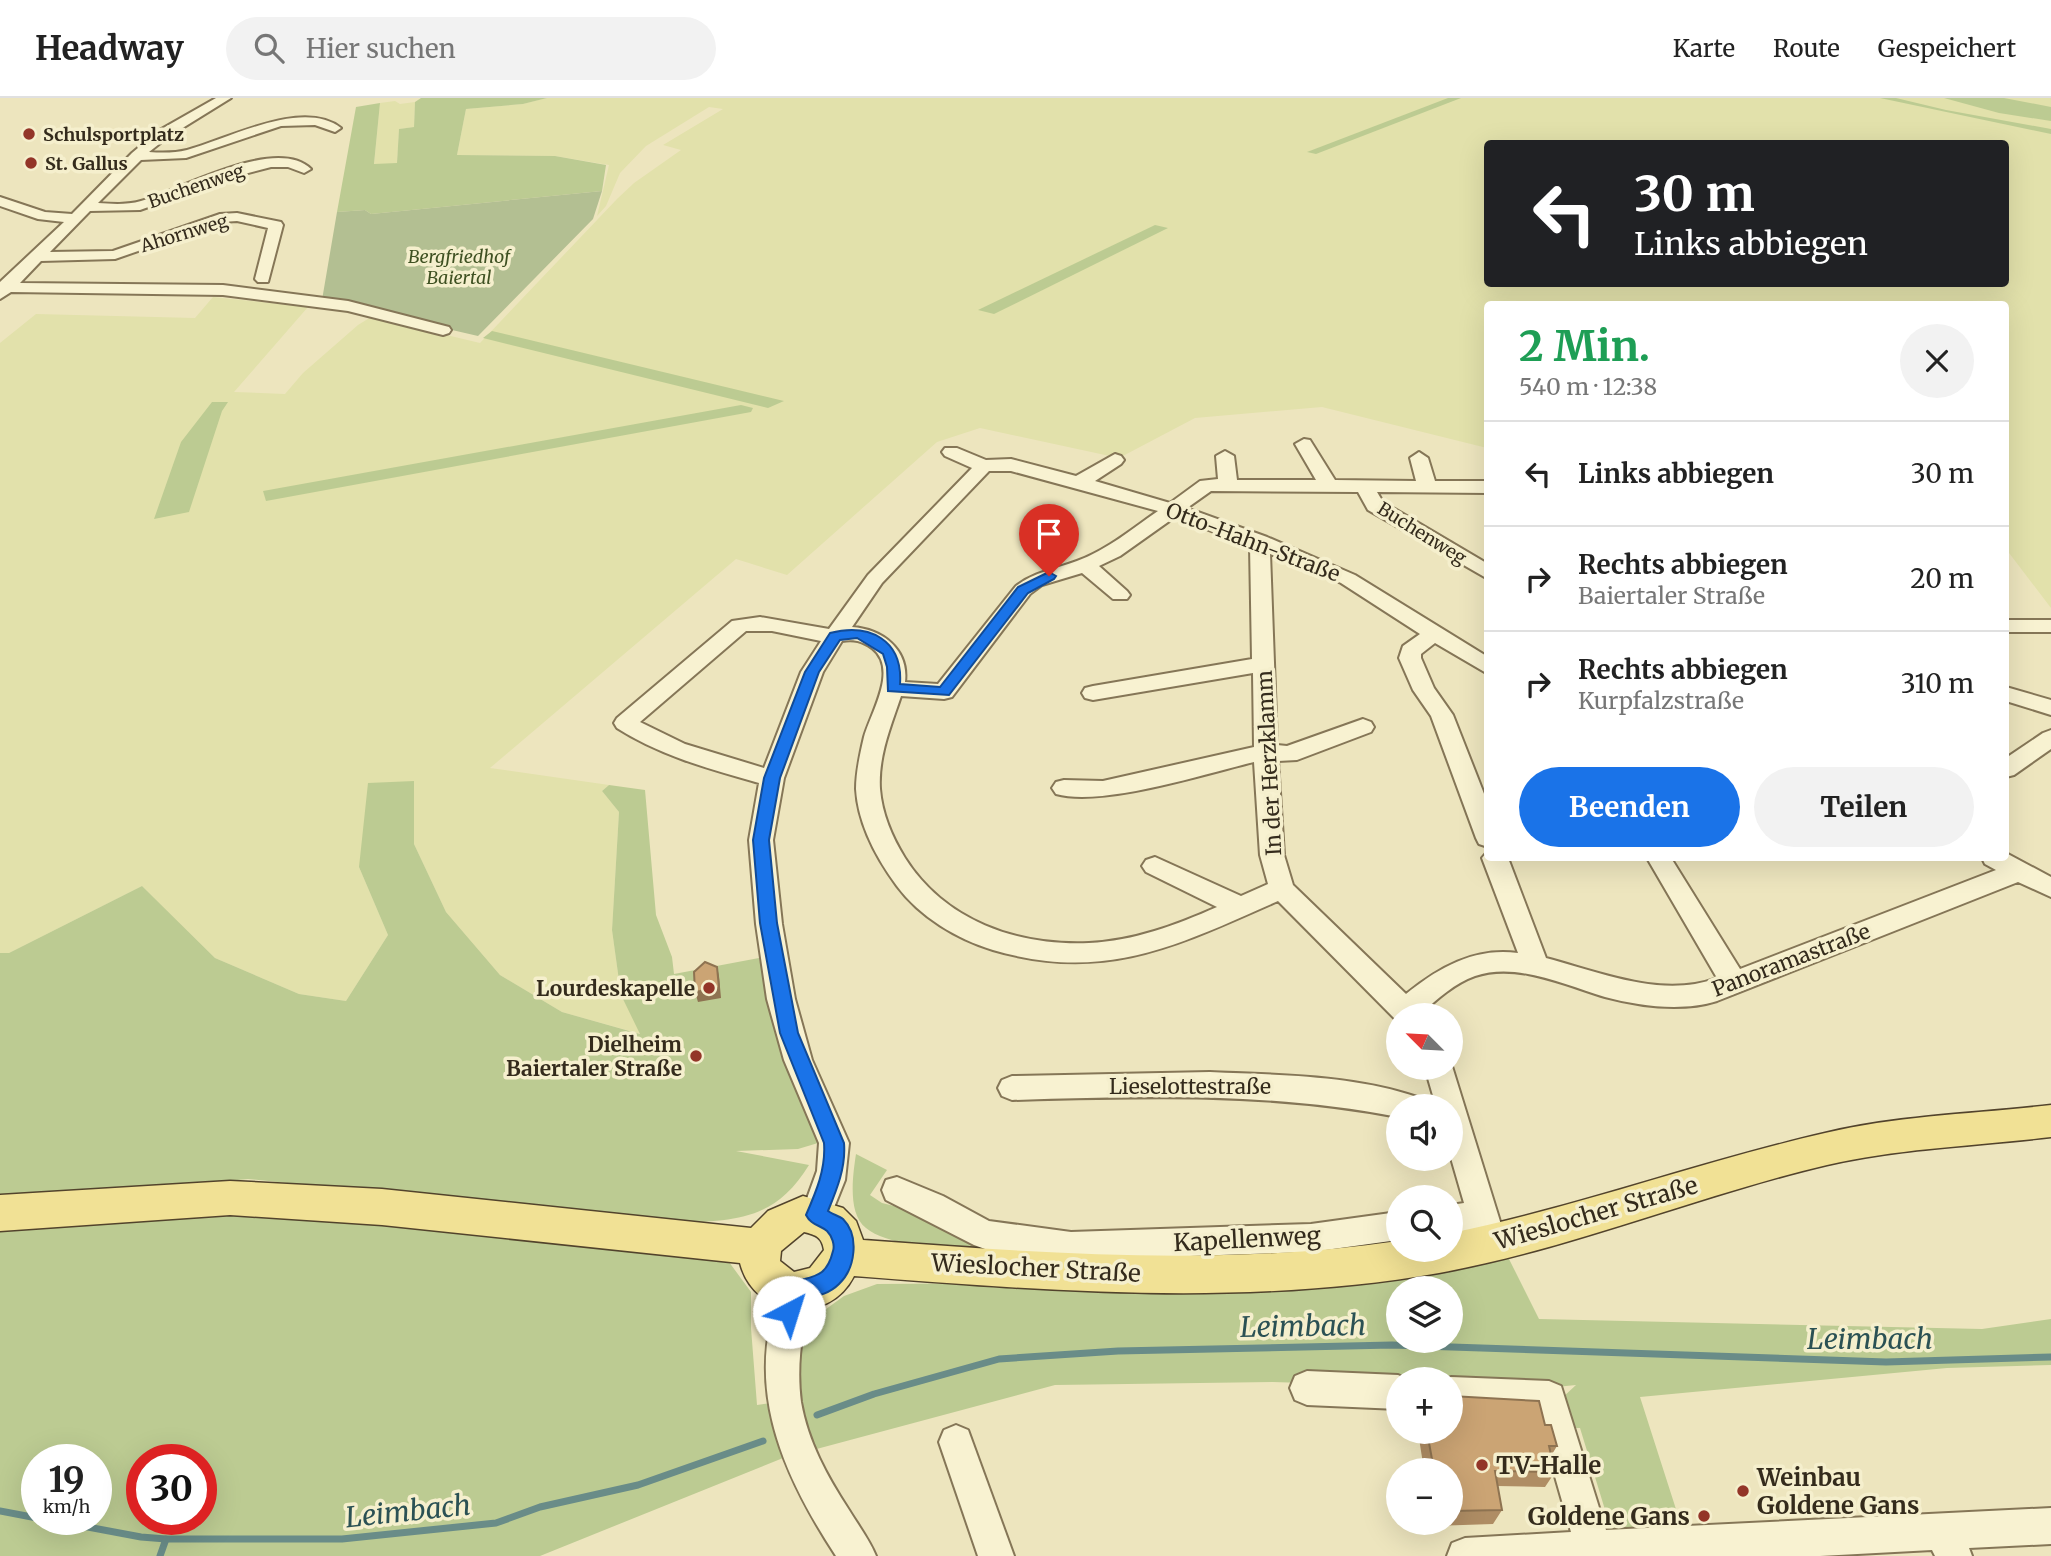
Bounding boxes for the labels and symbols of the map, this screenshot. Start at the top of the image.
place label: Schulsportplatz [43,123,184,146]
marker: Schulsportplatz [21,126,37,142]
place label: St. Gallus [45,152,128,175]
marker: St. Gallus [23,155,39,171]
street label: Buchenweg [145,159,247,213]
street label: Ahornweg [137,209,231,257]
park label: Bergfriedhof Baiertal [408,245,512,289]
street label: Otto-Hahn-Straße [1162,496,1344,588]
street label: Buchenweg [1373,497,1471,569]
pin [1019,504,1079,576]
street label: In der Herzklamm [1251,669,1287,856]
street label: Panoramastraße [1708,917,1874,1003]
place label: Lourdeskapelle [536,975,695,1002]
marker: Lourdeskapelle [701,980,717,996]
north arrow [1386,1003,1463,1080]
place label: Dielheim Baiertaler Straße [506,1031,682,1082]
marker: Dielheim Baiertaler Straße [688,1048,704,1064]
street label: Lieselottestraße [1109,1073,1271,1100]
street label: Wieslocher Straße [1490,1169,1701,1257]
street label: Kapellenweg [1172,1220,1322,1258]
street label: Wieslocher Straße [929,1247,1142,1289]
position arrow [752,1275,826,1349]
water label: Leimbach [1240,1307,1366,1345]
water label: Leimbach [1807,1321,1933,1357]
speed limit sign: 30 [126,1444,217,1535]
place label: TV-Halle [1496,1450,1601,1481]
marker: TV-Halle [1474,1457,1490,1473]
place label: Weinbau Goldene Gans [1756,1462,1919,1521]
marker: Weinbau Goldene Gans [1735,1483,1751,1499]
water label: Leimbach [344,1487,472,1535]
place label: Goldene Gans [1528,1501,1690,1532]
marker: Goldene Gans [1696,1508,1712,1524]

